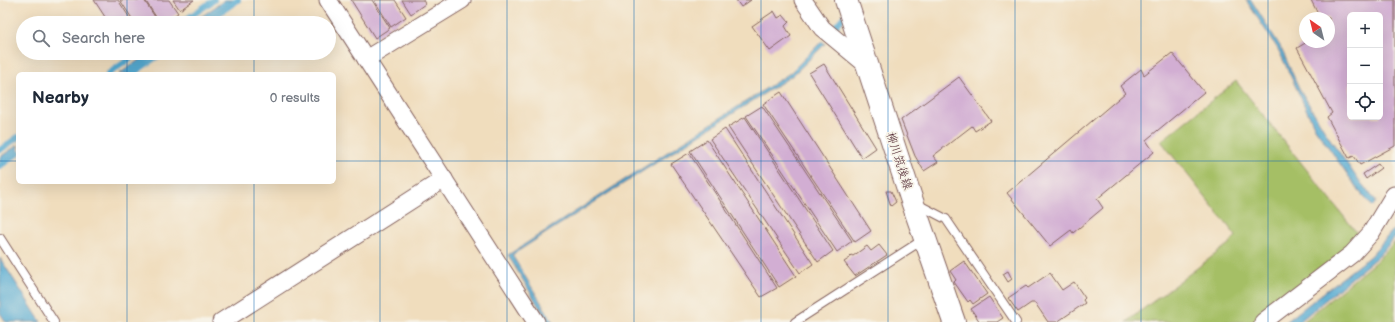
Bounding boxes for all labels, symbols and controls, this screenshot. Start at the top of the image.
north arrow [1299,12,1335,48]
map controls [1347,12,1383,120]
button: + [1347,12,1383,48]
search box [16,16,336,60]
icon: search [30,27,52,49]
text: Search here [62,29,145,48]
button: − [1347,48,1383,84]
button: locate [1347,84,1383,120]
text: Nearby [32,88,89,108]
text: 0 results [270,90,320,106]
street label: 柳川筑後線 [883,130,915,192]

